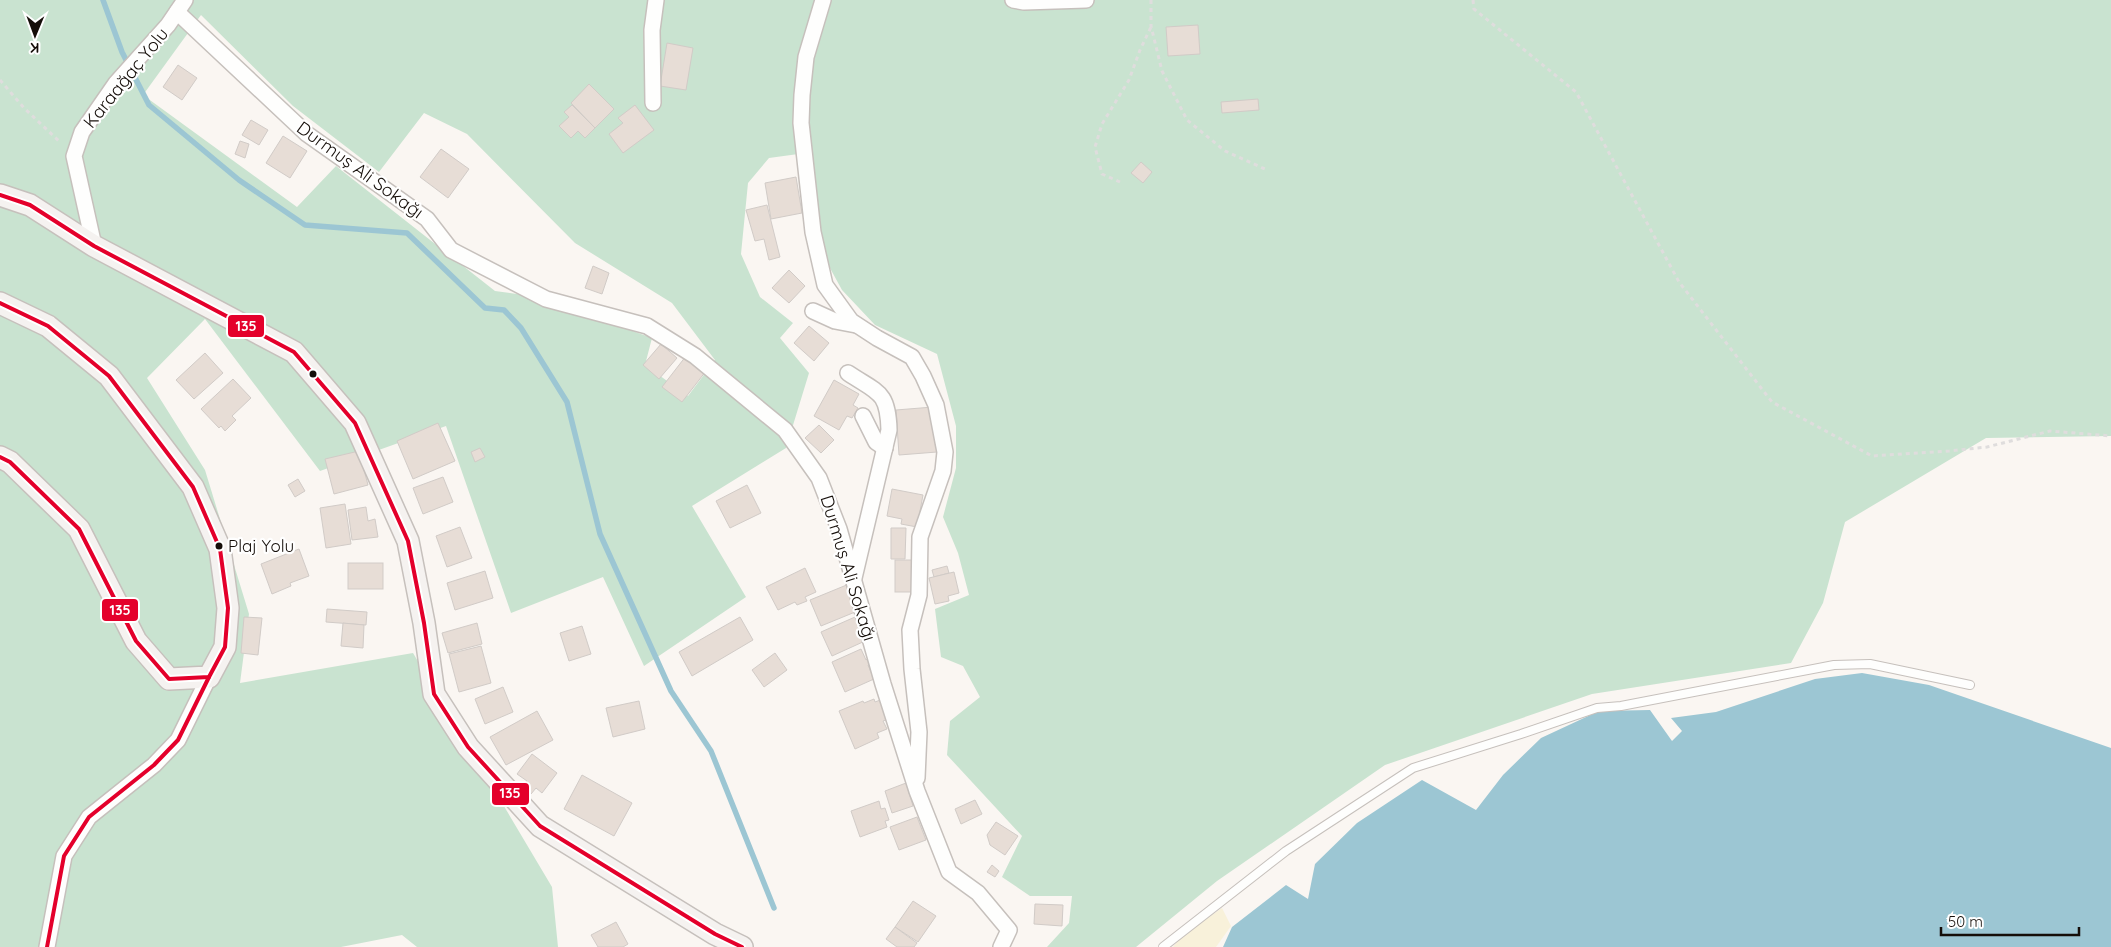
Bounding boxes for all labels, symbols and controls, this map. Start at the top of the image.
north arrow [10,10,60,60]
street label: Karaağaç Yolu [78,23,173,133]
text: K [30,39,40,57]
street label: Durmuş Ali Sokağı [292,116,428,223]
line badge: 135 [227,314,265,338]
text: 135 [235,317,257,335]
unlabelled marker [308,369,318,379]
street label: Durmuş Ali Sokağı [815,492,882,644]
place label: Plaj Yolu [228,535,294,556]
marker: Plaj Yolu [214,541,224,551]
line badge: 135 [101,598,139,622]
text: 135 [109,601,131,619]
line badge: 135 [491,782,530,806]
text: 135 [499,784,521,802]
scale bar [1941,904,2078,936]
text: 50 m [1948,912,1983,931]

